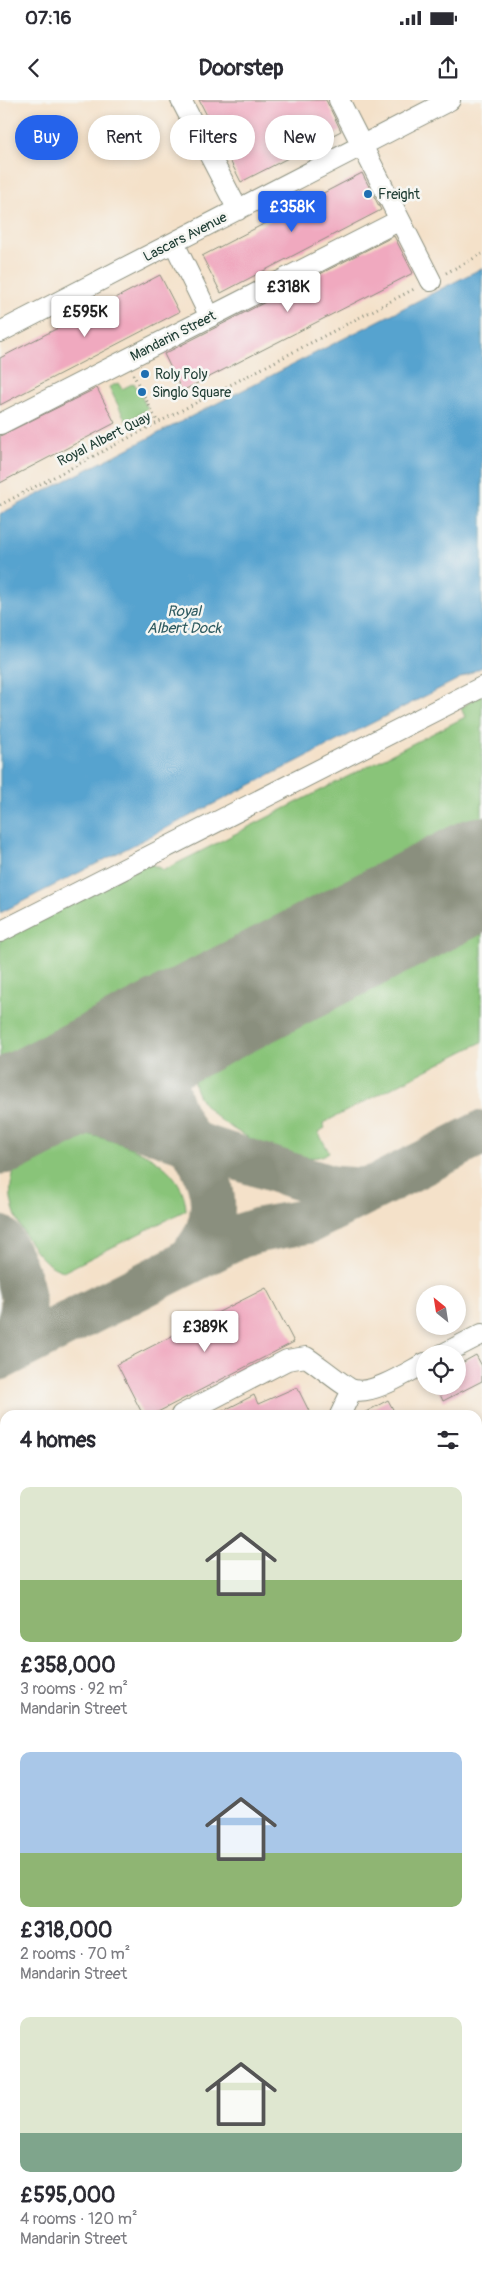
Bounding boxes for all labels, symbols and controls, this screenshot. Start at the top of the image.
text: 07:16 [25,6,72,30]
icon: back [20,54,48,82]
text: Doorstep [198,54,284,82]
icon: share [434,54,462,82]
chip: Buy [15,115,78,160]
chip: Rent [88,115,160,160]
chip: Filters [170,115,255,160]
chip: New [265,115,334,160]
place label: Freight [378,186,420,203]
marker: Freight [362,188,374,200]
pin: £358K [257,190,327,233]
text: £358K [269,197,315,217]
street label: Lascars Avenue [140,209,230,265]
pin: £318K [253,270,323,313]
text: £318K [266,277,310,297]
pin: £595K [50,296,120,338]
text: £595K [62,302,108,322]
street label: Mandarin Street [127,307,219,365]
place label: Roly Poly [155,366,208,383]
marker: Roly Poly [139,368,151,380]
place label: Singlo Square [152,384,231,401]
marker: Singlo Square [136,386,148,398]
street label: Royal Albert Quay [54,408,154,470]
water label: Royal Albert Dock [147,602,223,638]
north arrow [416,1285,466,1335]
map controls [416,1285,466,1395]
pin: £389K [170,1310,240,1353]
text: £389K [182,1317,228,1337]
button: locate [416,1345,466,1395]
icon: filters [434,1426,462,1454]
text: 4 homes [20,1427,96,1454]
icon: home [196,1519,286,1609]
text: £358,000 [20,1652,116,1679]
text: 3 rooms · 92 m² [20,1679,128,1699]
text: Mandarin Street [20,1699,127,1719]
icon: home [196,1784,286,1874]
text: £318,000 [20,1917,112,1944]
text: 2 rooms · 70 m² [20,1944,130,1964]
text: Mandarin Street [20,1964,127,1984]
icon: home [196,2049,286,2139]
text: £595,000 [20,2182,115,2209]
text: 4 rooms · 120 m² [20,2209,137,2229]
text: Mandarin Street [20,2229,127,2249]

